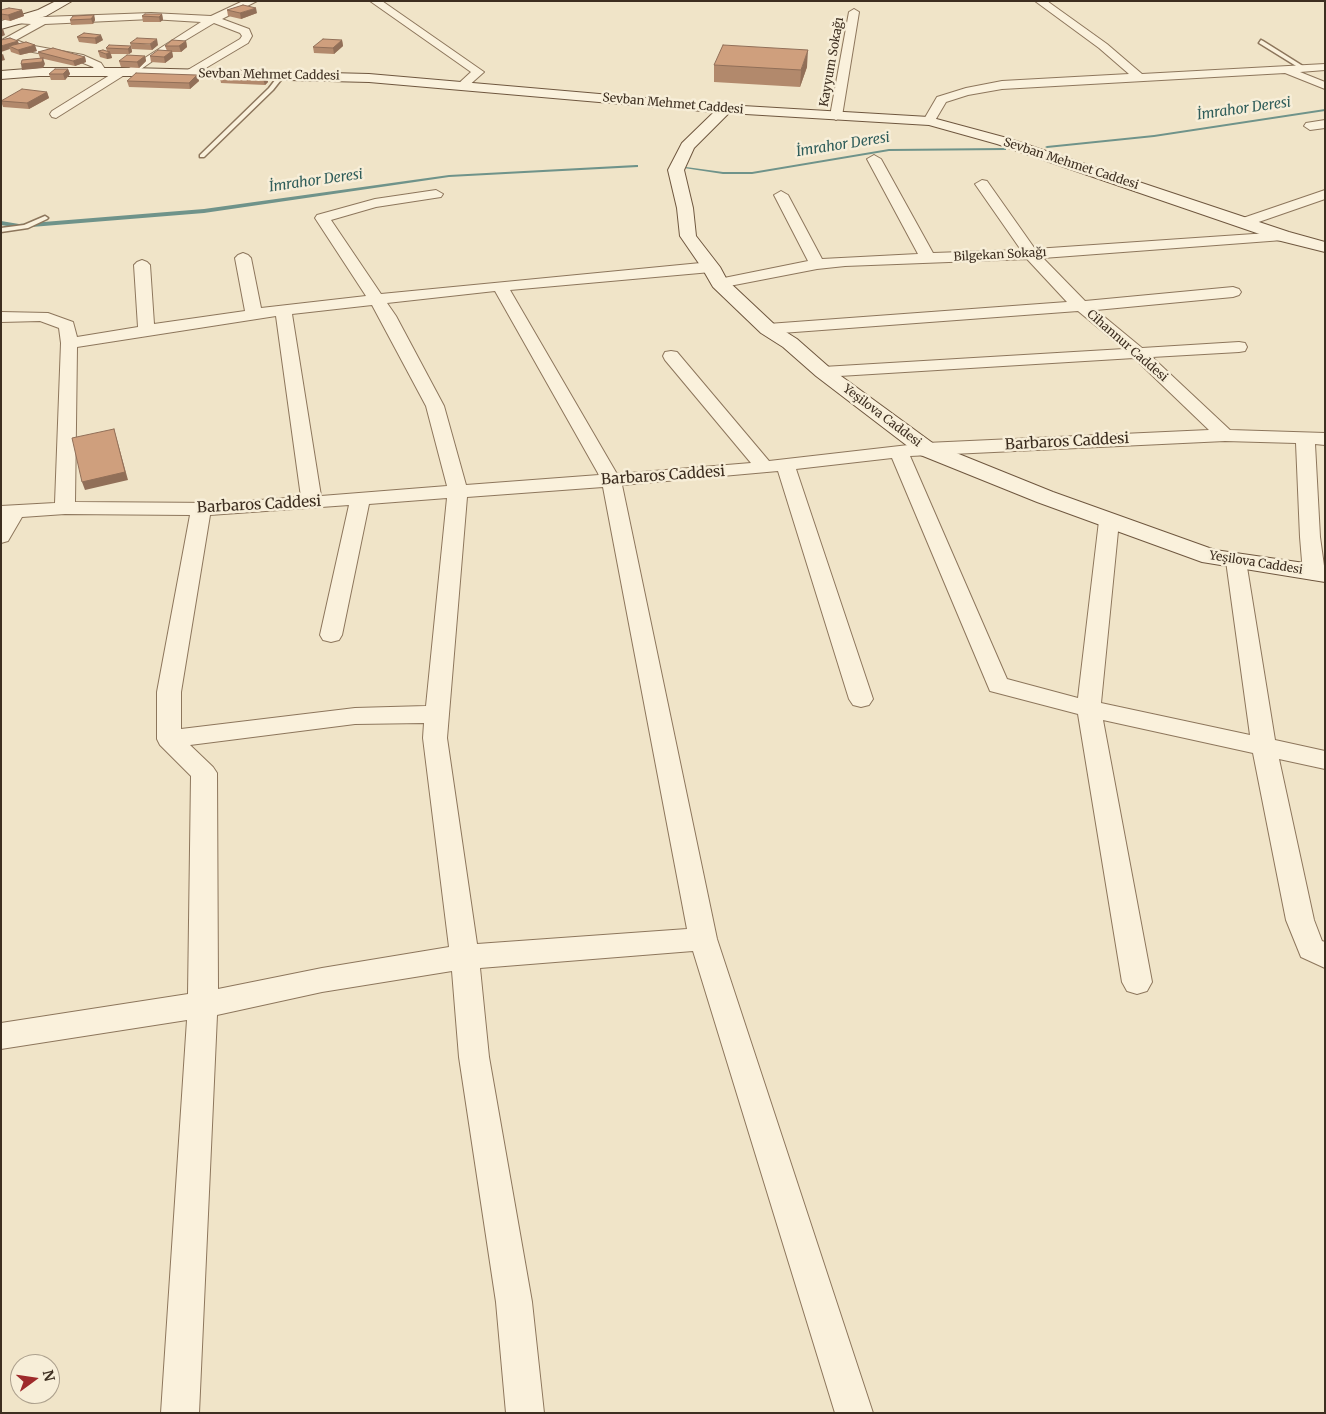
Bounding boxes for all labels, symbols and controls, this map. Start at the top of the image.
street label: Kayyum Sokağı [817,16,847,108]
street label: Sevban Mehmet Caddesi [198,67,340,83]
street label: Sevban Mehmet Caddesi [602,91,744,117]
water label: İmrahor Deresi [1196,94,1292,124]
water label: İmrahor Deresi [795,129,891,161]
street label: Sevban Mehmet Caddesi [1001,135,1141,193]
water label: İmrahor Deresi [268,166,364,196]
street label: Bilgekan Sokağı [953,245,1047,265]
street label: Cihannur Caddesi [1084,307,1170,385]
street label: Yeşilova Caddesi [840,382,924,450]
street label: Barbaros Caddesi [1004,430,1130,454]
street label: Barbaros Caddesi [600,463,726,489]
street label: Barbaros Caddesi [196,493,322,517]
street label: Yeşilova Caddesi [1208,549,1304,577]
north arrow [10,1354,60,1404]
text: N [39,1368,59,1383]

